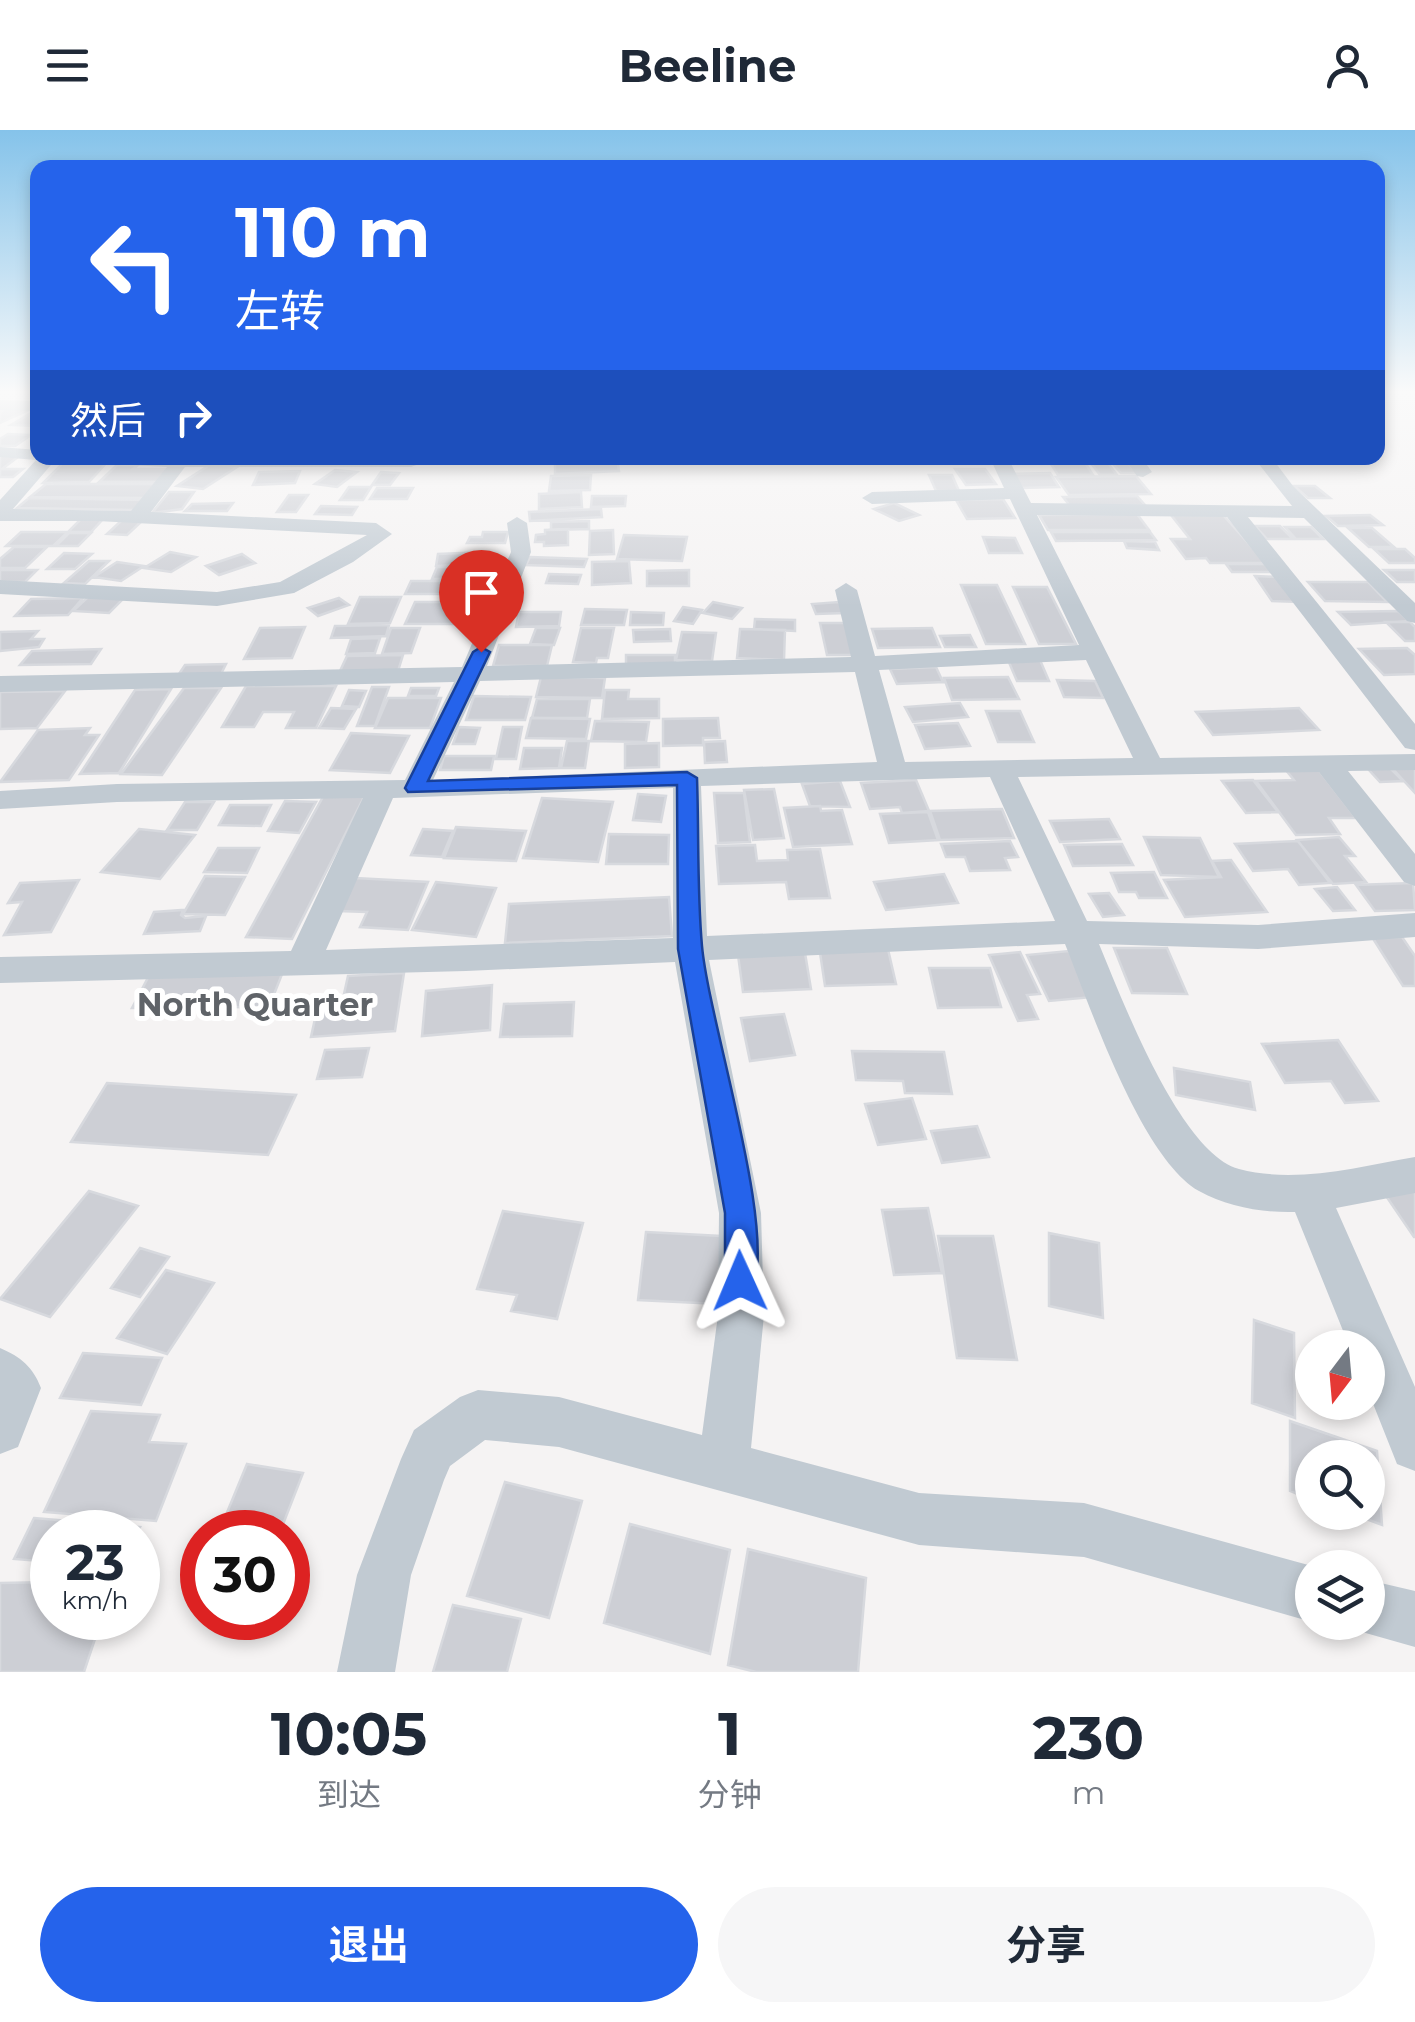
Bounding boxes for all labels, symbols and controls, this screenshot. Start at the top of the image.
icon: menu [40,38,95,93]
text: Beeline [619,38,796,93]
icon: person [1320,38,1375,93]
text: 110 m [235,189,431,275]
icon: left [70,200,200,330]
text: 左转 [235,283,325,338]
icon: right [166,390,221,445]
text: 然后 [70,397,146,444]
pin [439,550,524,653]
icon: arrive [454,565,509,620]
district label: North Quarter [137,985,373,1024]
position arrow [688,1229,792,1333]
north arrow [1295,1330,1385,1420]
map controls [1295,1330,1385,1640]
button: search [1295,1440,1385,1530]
speed limit sign: 30 [180,1510,310,1640]
text: 23 [65,1532,125,1593]
button: layers [1295,1550,1385,1640]
text: km/h [62,1585,128,1615]
text: 10:05 [271,1697,427,1770]
text: 1 [718,1697,742,1770]
text: 230 [1033,1701,1144,1774]
text: m [1071,1773,1105,1812]
text: 到达 [317,1775,381,1814]
text: 分钟 [698,1775,762,1814]
button: 退出 [40,1887,698,2002]
button: 分享 [718,1887,1375,2002]

